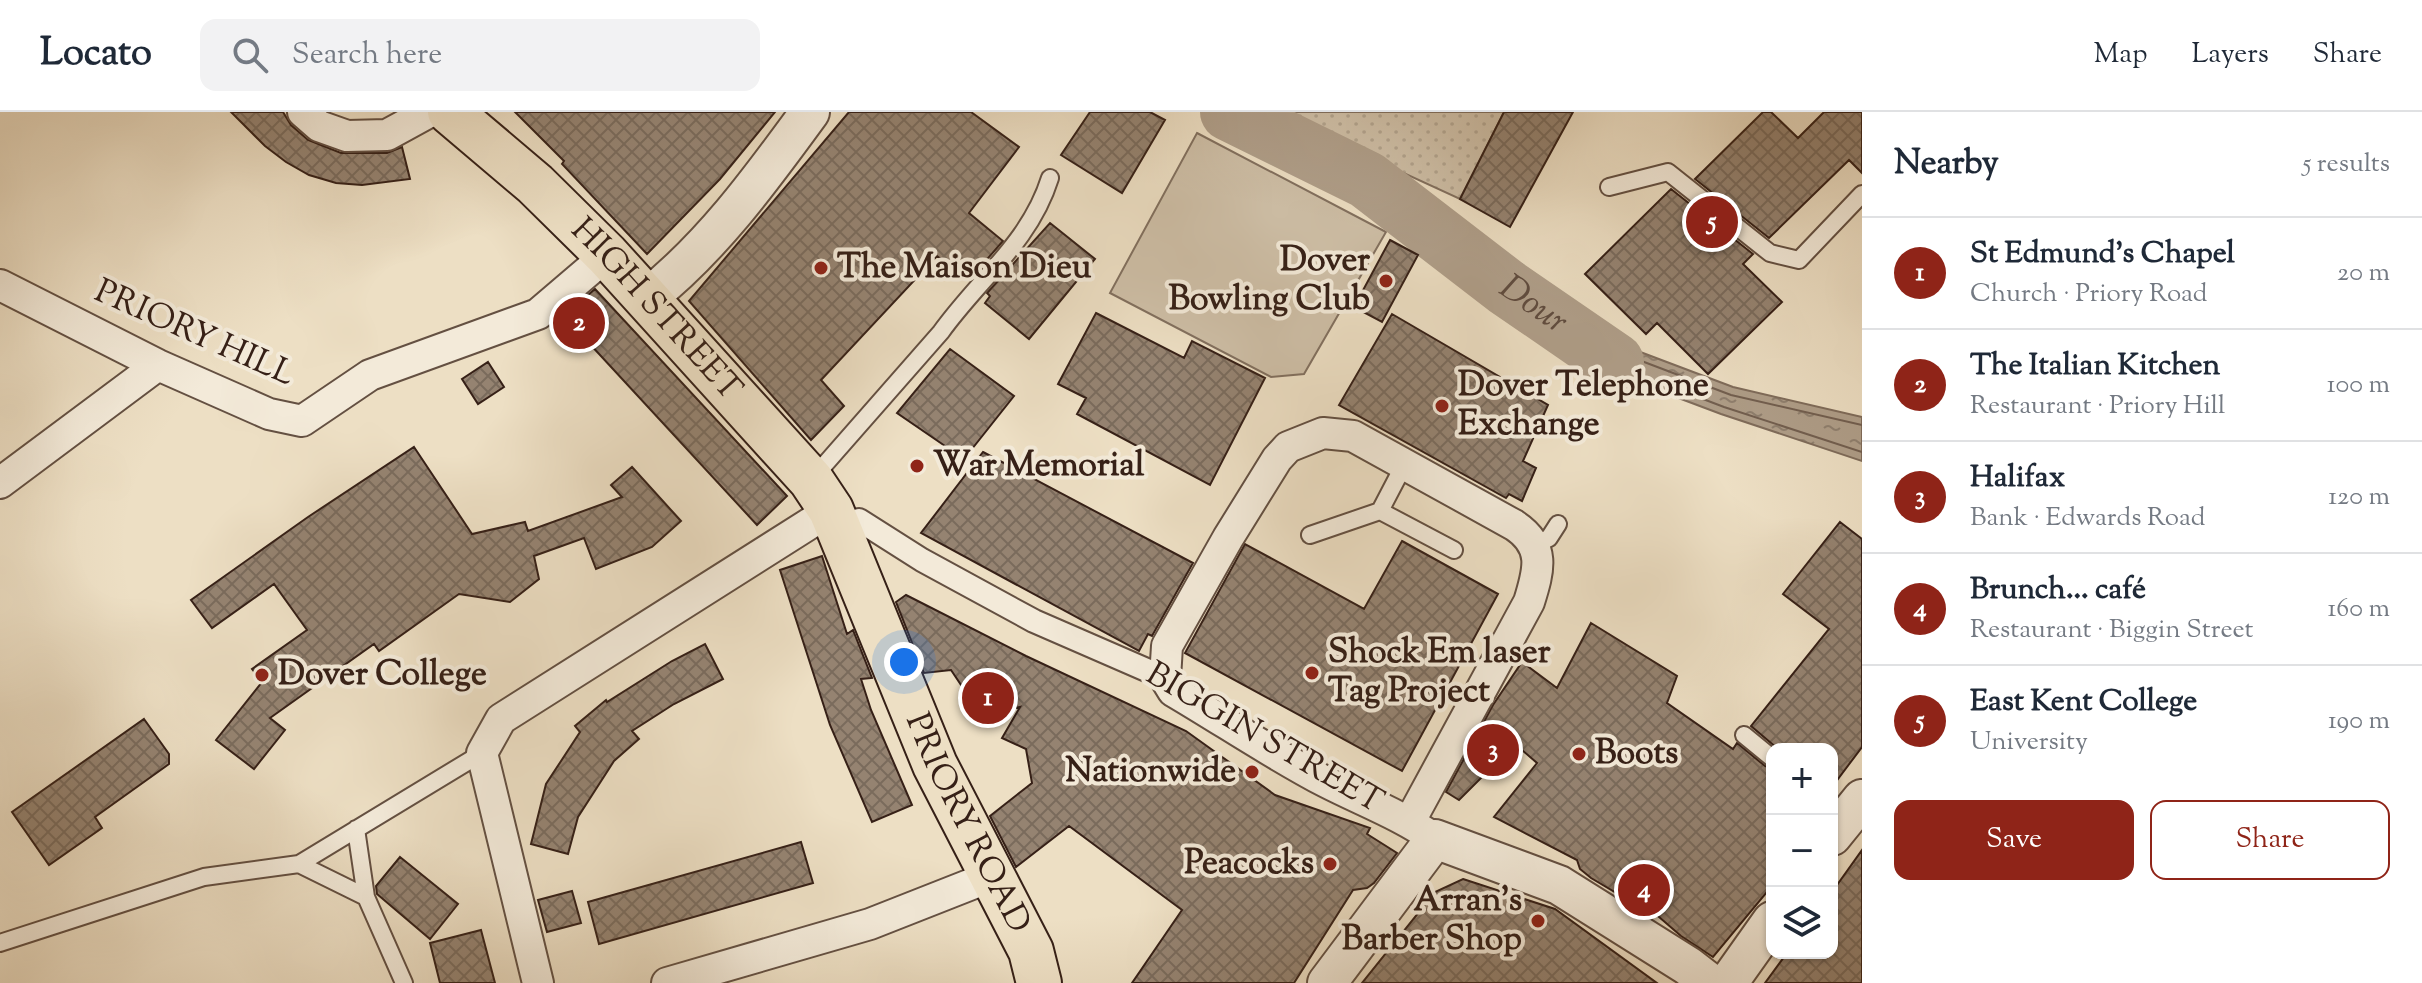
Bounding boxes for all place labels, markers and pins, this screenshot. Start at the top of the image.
pin: 5 [1686,192,1738,252]
place label: Dover Bowling Club [1169,237,1370,325]
place label: The Maison Dieu [837,244,1092,293]
marker: The Maison Dieu [812,259,830,277]
marker: Dover Bowling Club [1377,272,1395,290]
pin: 2 [553,293,605,353]
place label: Dover Telephone Exchange [1458,362,1709,450]
marker: Dover Telephone Exchange [1433,397,1451,415]
place label: War Memorial [933,442,1145,491]
marker: War Memorial [908,457,926,475]
place label: Shock Em laser Tag Project [1328,629,1551,717]
place label: Dover College [278,651,487,700]
marker: Shock Em laser Tag Project [1303,664,1321,682]
marker: Dover College [253,666,271,684]
pin: 1 [962,668,1014,728]
pin: 3 [1467,720,1519,780]
place label: Boots [1595,730,1678,779]
marker: Boots [1570,745,1588,763]
place label: Nationwide [1065,748,1236,797]
marker: Nationwide [1243,763,1261,781]
place label: Peacocks [1184,840,1314,889]
marker: Peacocks [1321,855,1339,873]
pin: 4 [1618,860,1670,920]
place label: Arran's Barber Shop [1342,877,1522,965]
marker: Arran's Barber Shop [1529,912,1547,930]

